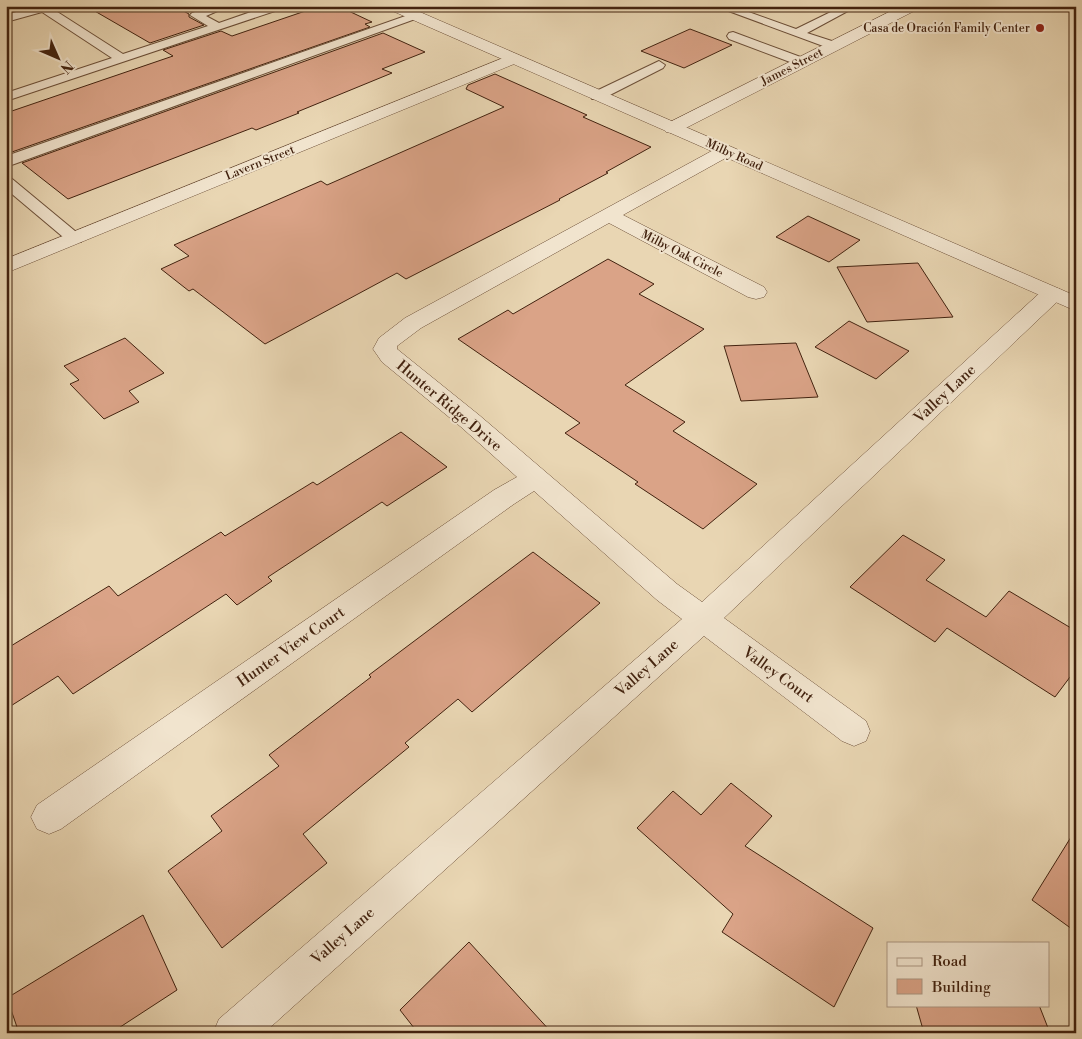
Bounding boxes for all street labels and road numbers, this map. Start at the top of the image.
street label: James Street [757,45,826,90]
street label: Milby Road [703,136,765,174]
street label: Lavern Street [223,142,298,184]
street label: Milby Oak Circle [638,227,726,281]
street label: Hunter Ridge Drive [392,356,506,456]
street label: Valley Lane [909,361,980,428]
street label: Hunter View Court [233,602,349,691]
street label: Valley Lane [611,635,683,701]
street label: Valley Court [738,642,818,708]
street label: Valley Lane [307,903,379,969]

